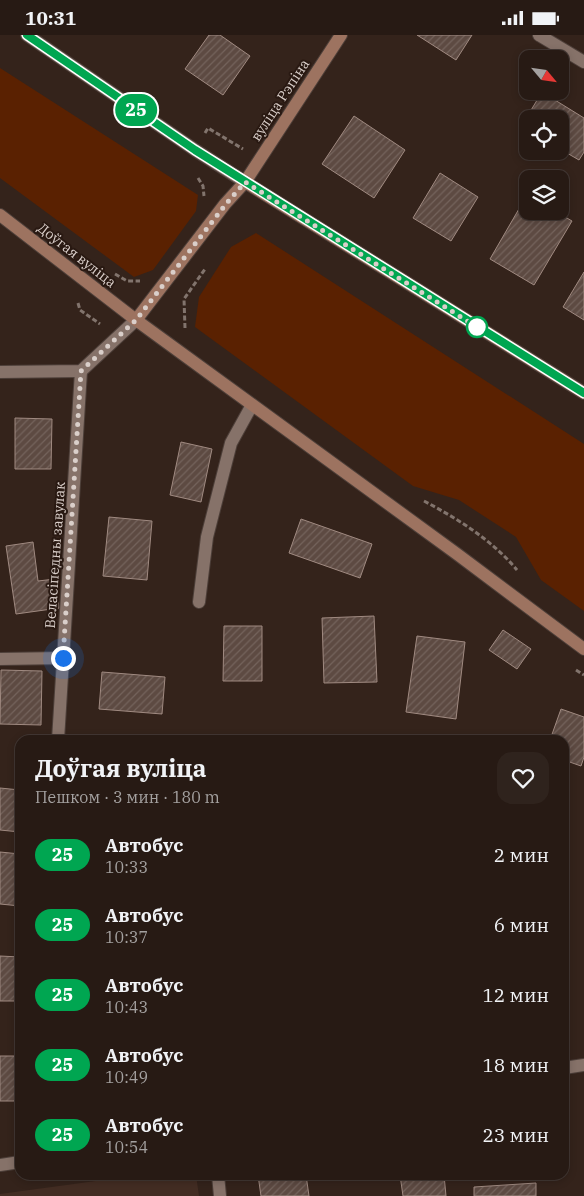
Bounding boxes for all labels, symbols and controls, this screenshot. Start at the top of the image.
text: 10:31 [25,6,76,30]
north arrow [519,50,569,100]
map controls [519,50,569,220]
street label: вуліца Рэпіна [247,55,313,144]
line badge: 25 [114,94,158,126]
text: 25 [125,98,147,121]
button: locate [519,110,569,160]
button: layers [519,170,569,220]
street label: Доўгая вуліца [34,219,120,291]
unlabelled marker [466,316,488,338]
street label: Веласіпедны завулак [41,481,69,629]
your location [51,646,76,671]
text: Доўгая вуліца [35,752,207,784]
button: heart [497,752,549,804]
text: Пешком · 3 мин · 180 m [35,787,220,807]
text: Автобус [105,833,183,857]
text: 25 [52,843,73,866]
text: 2 мин [494,843,549,867]
text: 10:33 [105,857,148,877]
text: Автобус [105,903,183,927]
text: 25 [52,913,73,936]
text: 6 мин [494,913,549,937]
text: 10:37 [105,927,148,947]
text: Автобус [105,973,183,997]
text: 25 [52,983,73,1006]
text: 12 мин [482,983,549,1007]
text: 10:43 [105,997,148,1017]
text: Автобус [105,1043,183,1067]
text: 25 [52,1053,73,1076]
text: 18 мин [482,1053,549,1077]
text: 10:49 [105,1067,148,1087]
text: Автобус [105,1113,183,1137]
text: 25 [52,1123,73,1146]
text: 23 мин [482,1123,549,1147]
text: 10:54 [105,1137,148,1157]

